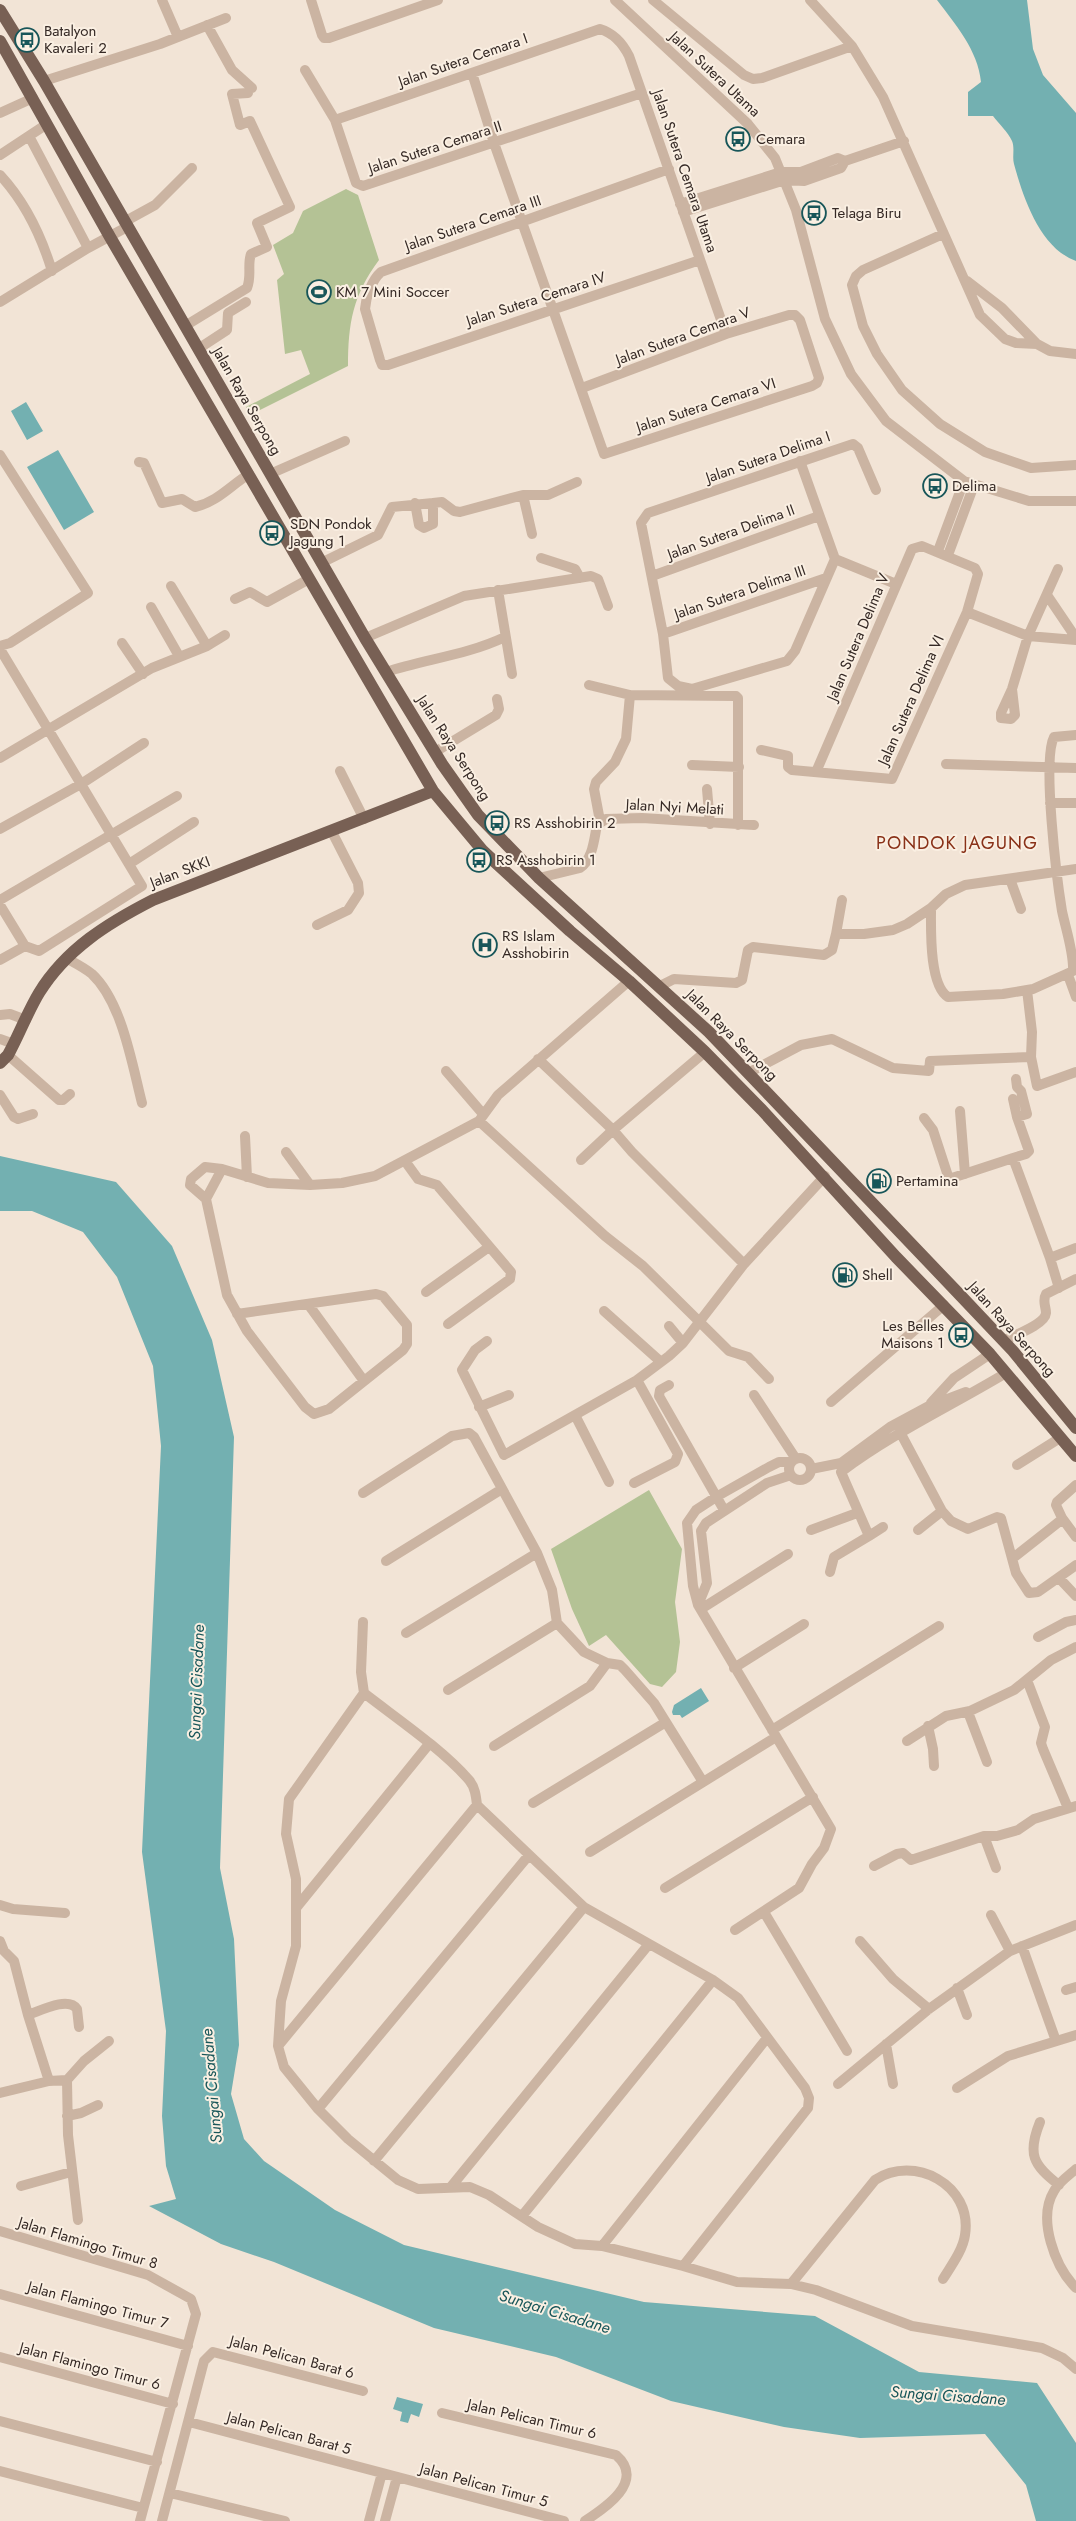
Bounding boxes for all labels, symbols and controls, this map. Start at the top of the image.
place label: Batalyon Kavaleri 2 [44,20,107,59]
street label: Jalan Sutera Utama [663,25,765,122]
bus stop icon: Batalyon Kavaleri 2 [14,27,40,53]
street label: Jalan Sutera Cemara I [393,28,531,93]
street label: Jalan Sutera Cemara Utama [646,85,723,255]
street label: Jalan Sutera Cemara II [363,115,505,180]
bus stop icon: Cemara [725,126,751,152]
place label: Cemara [756,128,805,150]
street label: Jalan Sutera Cemara III [400,189,544,257]
bus stop icon: Telaga Biru [801,200,827,226]
place label: Telaga Biru [832,202,901,224]
street label: Jalan Sutera Cemara IV [462,266,609,333]
sports icon: KM 7 Mini Soccer [306,279,332,305]
place label: KM 7 Mini Soccer [336,281,450,303]
street label: Jalan Sutera Cemara V [611,301,753,371]
street label: Jalan Raya Serpong [206,341,287,459]
street label: Jalan Sutera Cemara VI [632,372,779,439]
street label: Jalan Sutera Delima I [701,425,833,489]
bus stop icon: Delima [922,473,948,499]
place label: Delima [952,475,996,497]
street label: Jalan Sutera Delima II [662,499,798,566]
place label: SDN Pondok Jagung 1 [288,513,372,552]
bus stop icon: SDN Pondok Jagung 1 [259,520,285,546]
street label: Jalan Sutera Delima III [669,559,809,625]
street label: Jalan Sutera Delima V [820,570,895,706]
street label: Jalan Sutera Delima VI [872,631,950,770]
street label: Jalan Raya Serpong [410,689,496,805]
street label: Jalan Nyi Melati [623,793,725,821]
bus stop icon: RS Asshobirin 2 [484,810,510,836]
place label: RS Asshobirin 2 [514,812,616,834]
district label: PONDOK JAGUNG [876,830,1038,856]
bus stop icon: RS Asshobirin 1 [466,847,492,873]
place label: RS Asshobirin 1 [496,849,596,871]
street label: Jalan SKKI [145,850,213,894]
place label: RS Islam Asshobirin [502,925,569,964]
hospital icon: RS Islam Asshobirin [472,932,498,958]
street label: Jalan Raya Serpong [680,983,783,1086]
fuel station icon: Pertamina [866,1168,892,1194]
place label: Pertamina [896,1170,958,1192]
fuel station icon: Shell [832,1262,858,1288]
place label: Shell [862,1264,893,1286]
street label: Jalan Raya Serpong [962,1275,1061,1382]
place label: Les Belles Maisons 1 [881,1315,944,1354]
bus stop icon: Les Belles Maisons 1 [948,1322,974,1348]
water label: Sungai Cisadane [183,1624,210,1740]
water label: Sungai Cisadane [195,2028,228,2144]
street label: Jalan Flamingo Timur 8 [14,2211,161,2275]
street label: Jalan Flamingo Timur 7 [23,2275,171,2334]
water label: Sungai Cisadane [497,2284,613,2339]
street label: Jalan Pelican Barat 6 [225,2329,357,2384]
street label: Jalan Flamingo Timur 6 [15,2336,163,2395]
water label: Sungai Cisadane [890,2380,1006,2411]
street label: Jalan Pelican Timur 6 [463,2393,599,2445]
street label: Jalan Pelican Barat 5 [222,2405,354,2460]
street label: Jalan Pelican Timur 5 [415,2457,551,2513]

